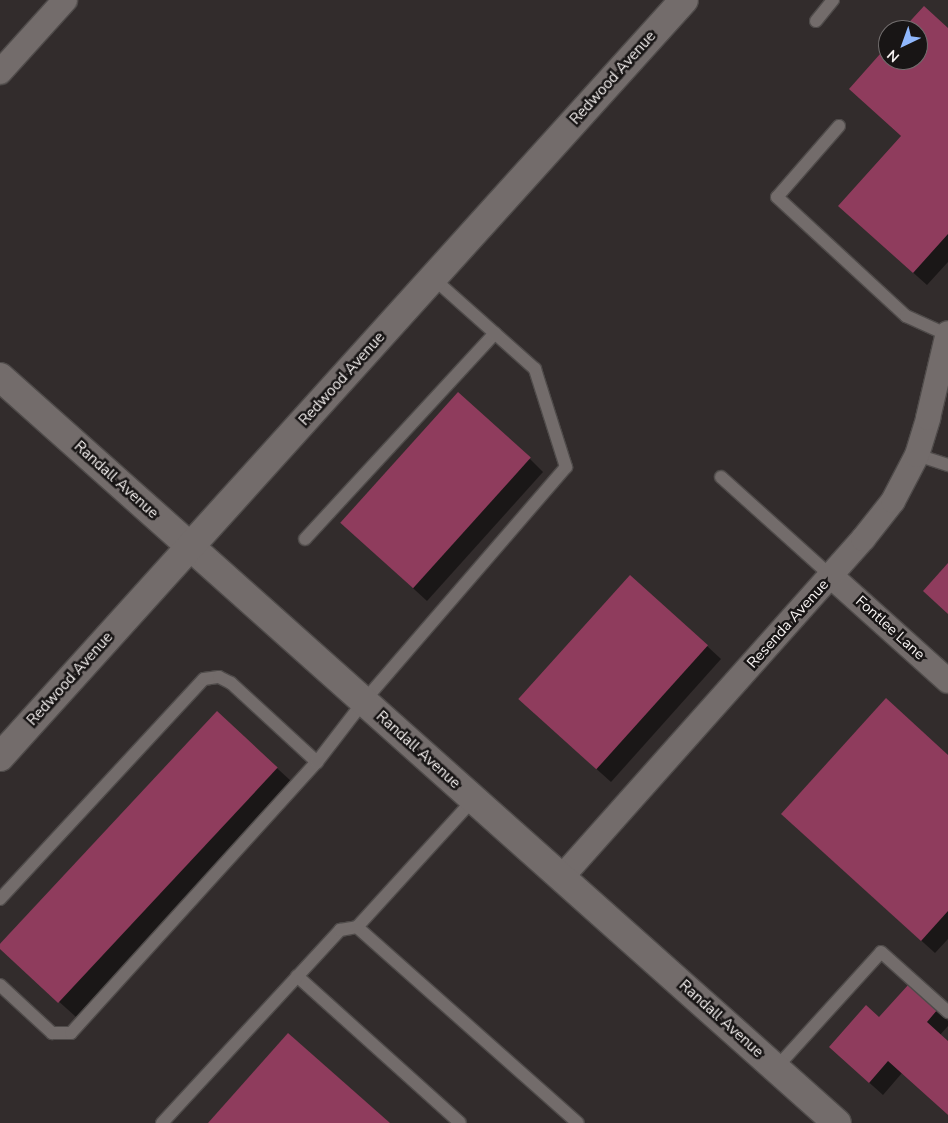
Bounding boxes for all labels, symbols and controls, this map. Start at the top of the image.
north arrow [878,20,928,70]
street label: Redwood Avenue [566,28,660,128]
text: N [883,45,904,66]
street label: Redwood Avenue [295,329,389,429]
street label: Randall Avenue [70,438,162,522]
street label: Resenda Avenue [743,576,833,672]
street label: Fontlee Lane [852,592,928,664]
street label: Redwood Avenue [23,629,117,729]
street label: Randall Avenue [372,708,464,792]
street label: Randall Avenue [675,977,767,1061]

